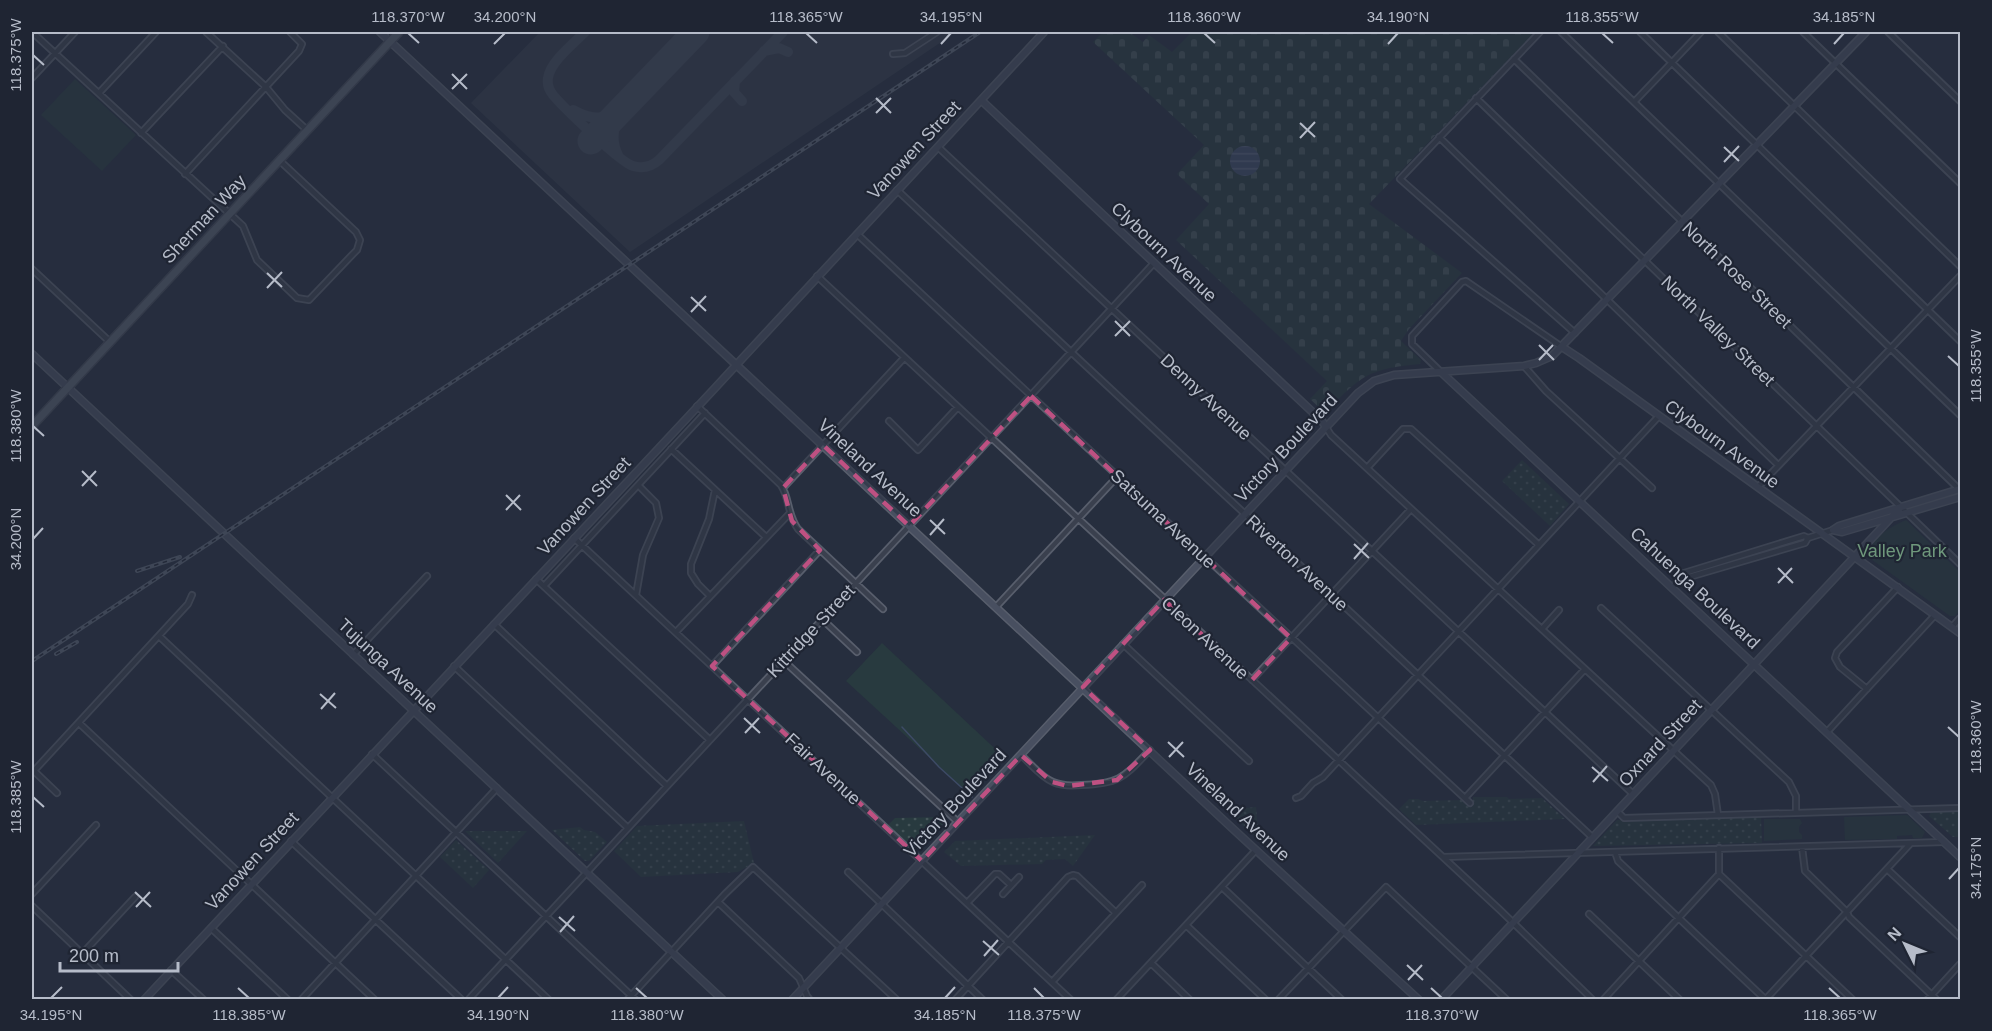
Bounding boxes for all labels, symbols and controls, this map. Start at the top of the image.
text: 118.370°W [371,8,445,25]
text: 34.200°N [474,8,536,25]
text: 118.365°W [769,8,843,25]
text: 34.195°N [920,8,982,25]
text: 118.360°W [1167,8,1241,25]
text: 34.190°N [1367,8,1429,25]
text: 118.355°W [1565,8,1639,25]
text: 34.185°N [1813,8,1875,25]
text: 118.375°W [7,18,24,92]
street label: Vanowen Street [863,97,965,203]
street label: Sherman Way [158,171,250,267]
street label: Clybourn Avenue [1107,198,1221,306]
street label: North Rose Street [1678,218,1796,332]
street label: North Valley Street [1657,272,1779,390]
text: 118.355°W [1967,329,1984,403]
street label: Denny Avenue [1156,350,1256,444]
text: 118.380°W [7,389,24,463]
street label: Victory Boulevard [1231,390,1341,506]
street label: Clybourn Avenue [1661,396,1783,492]
street label: Vineland Avenue [814,415,926,521]
street label: Vanowen Street [533,453,635,559]
street label: Satsuma Avenue [1107,465,1219,573]
text: 34.200°N [7,508,24,570]
street label: Riverton Avenue [1242,511,1352,615]
street label: Cahuenga Boulevard [1626,523,1764,653]
park label: Valley Park [1857,541,1948,561]
street label: Kittridge Street [763,581,859,681]
street label: Cleon Avenue [1157,593,1253,683]
street label: Tujunga Avenue [334,615,442,717]
street label: Oxnard Street [1614,695,1706,791]
text: 118.360°W [1967,700,1984,774]
street label: Fair Avenue [781,729,865,809]
street label: Victory Boulevard [900,745,1010,861]
street label: Vineland Avenue [1182,759,1294,865]
text: 118.385°W [7,760,24,834]
street label: Vanowen Street [201,808,303,914]
text: 34.175°N [1967,837,1984,899]
north arrow [1875,914,1935,974]
text: N [1884,924,1905,944]
scale bar [60,935,178,973]
text: 200 m [69,946,119,966]
text: 34.195°N [20,1006,82,1023]
text: 118.385°W [212,1006,286,1023]
text: 34.190°N [467,1006,529,1023]
text: 118.380°W [610,1006,684,1023]
text: 34.185°N [914,1006,976,1023]
text: 118.375°W [1007,1006,1081,1023]
text: 118.370°W [1405,1006,1479,1023]
text: 118.365°W [1803,1006,1877,1023]

